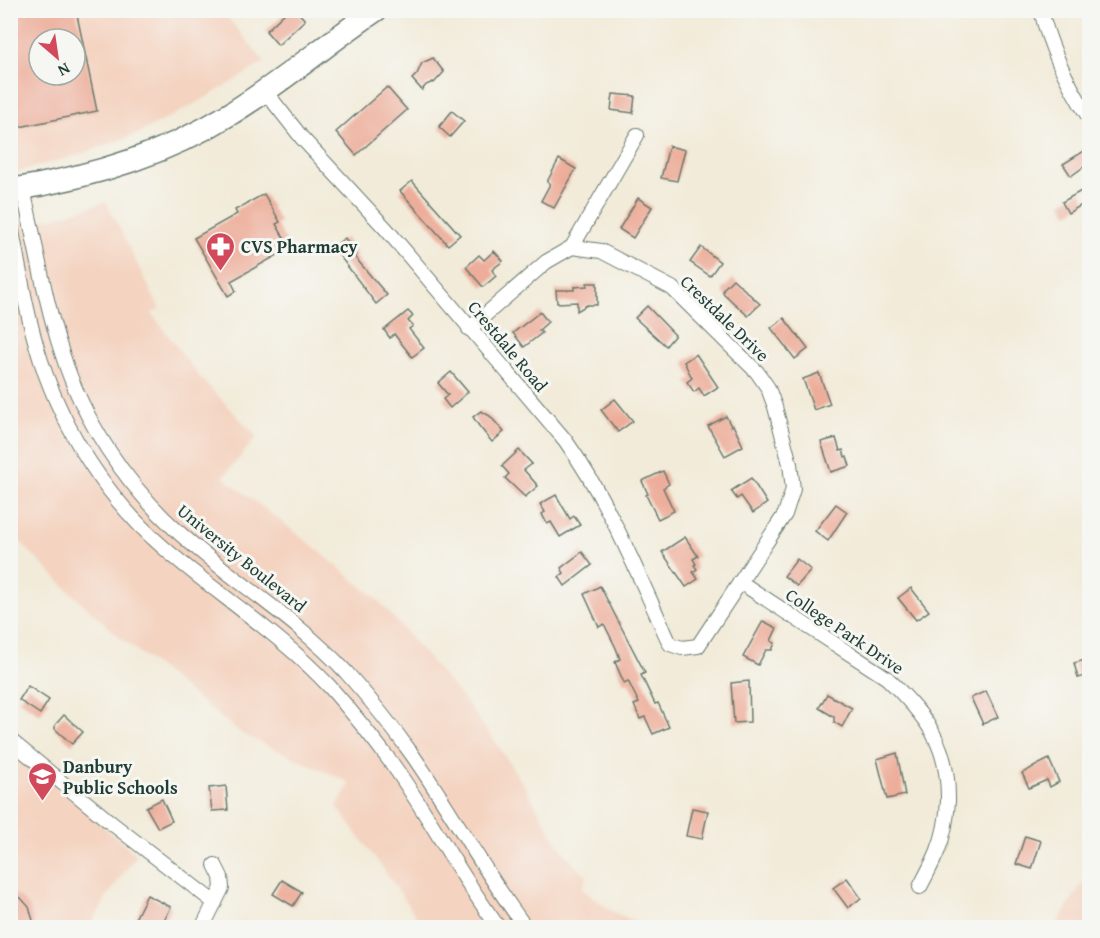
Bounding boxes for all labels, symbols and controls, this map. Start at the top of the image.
north arrow [27,27,87,87]
text: N [54,57,75,83]
pharmacy icon: CVS Pharmacy [204,230,236,272]
place label: CVS Pharmacy [241,233,358,260]
street label: Crestdale Drive [674,268,776,368]
street label: Crestdale Road [462,294,555,398]
street label: University Boulevard [172,497,313,619]
street label: College Park Drive [780,581,910,681]
place label: Danbury Public Schools [63,753,178,801]
school or university icon: Danbury Public Schools [26,760,58,802]

